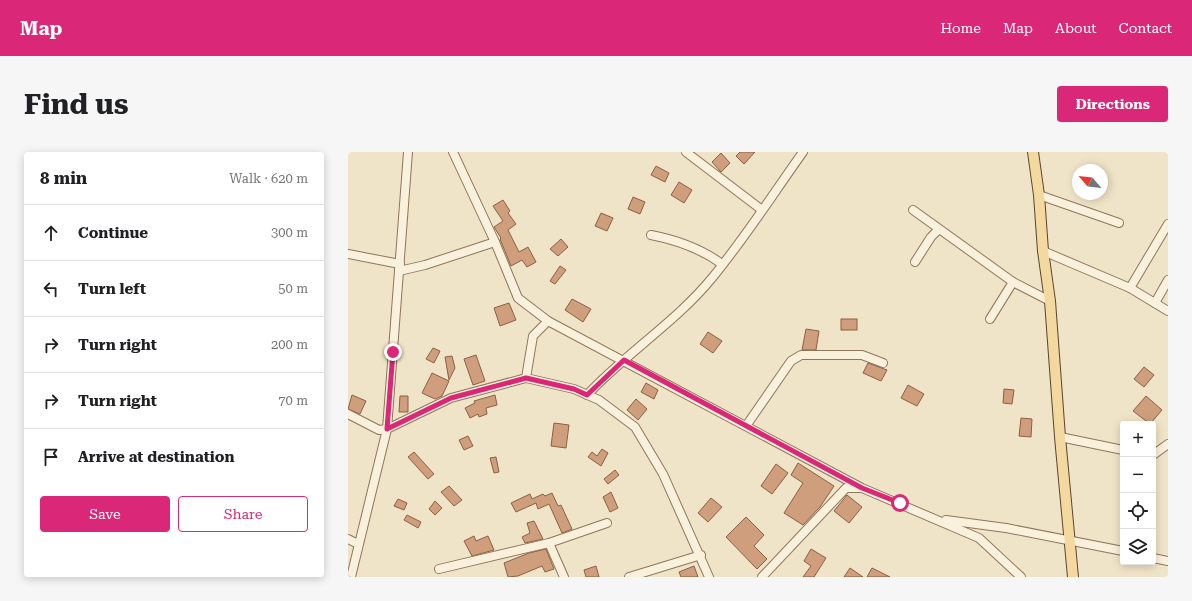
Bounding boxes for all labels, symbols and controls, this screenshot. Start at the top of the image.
text: Map [20,17,62,40]
text: Home [940,20,981,36]
text: Map [1003,20,1033,36]
text: About [1055,20,1097,36]
text: Contact [1119,20,1172,36]
button: Directions [1057,86,1168,122]
text: Find us [24,88,128,121]
north arrow [1072,164,1108,200]
text: 8 min [40,168,87,188]
text: Walk · 620 m [229,171,308,186]
icon: ahead [40,222,62,244]
text: Continue [78,224,148,242]
text: 300 m [271,225,308,240]
icon: left [40,278,62,300]
text: Turn left [78,280,146,298]
text: 50 m [278,281,308,296]
icon: right [40,334,62,356]
text: Turn right [78,336,157,354]
text: 200 m [271,337,308,352]
route end [384,343,402,361]
icon: right [40,390,62,412]
text: Turn right [78,392,157,410]
text: 70 m [278,393,308,408]
map controls [1120,421,1156,565]
button: + [1120,421,1156,457]
icon: arrive [40,446,62,468]
text: Arrive at destination [78,448,234,466]
button: − [1120,457,1156,493]
button: locate [1120,493,1156,529]
route start [891,494,909,512]
button: Save [40,496,170,532]
button: Share [178,496,308,532]
button: layers [1120,529,1156,565]

